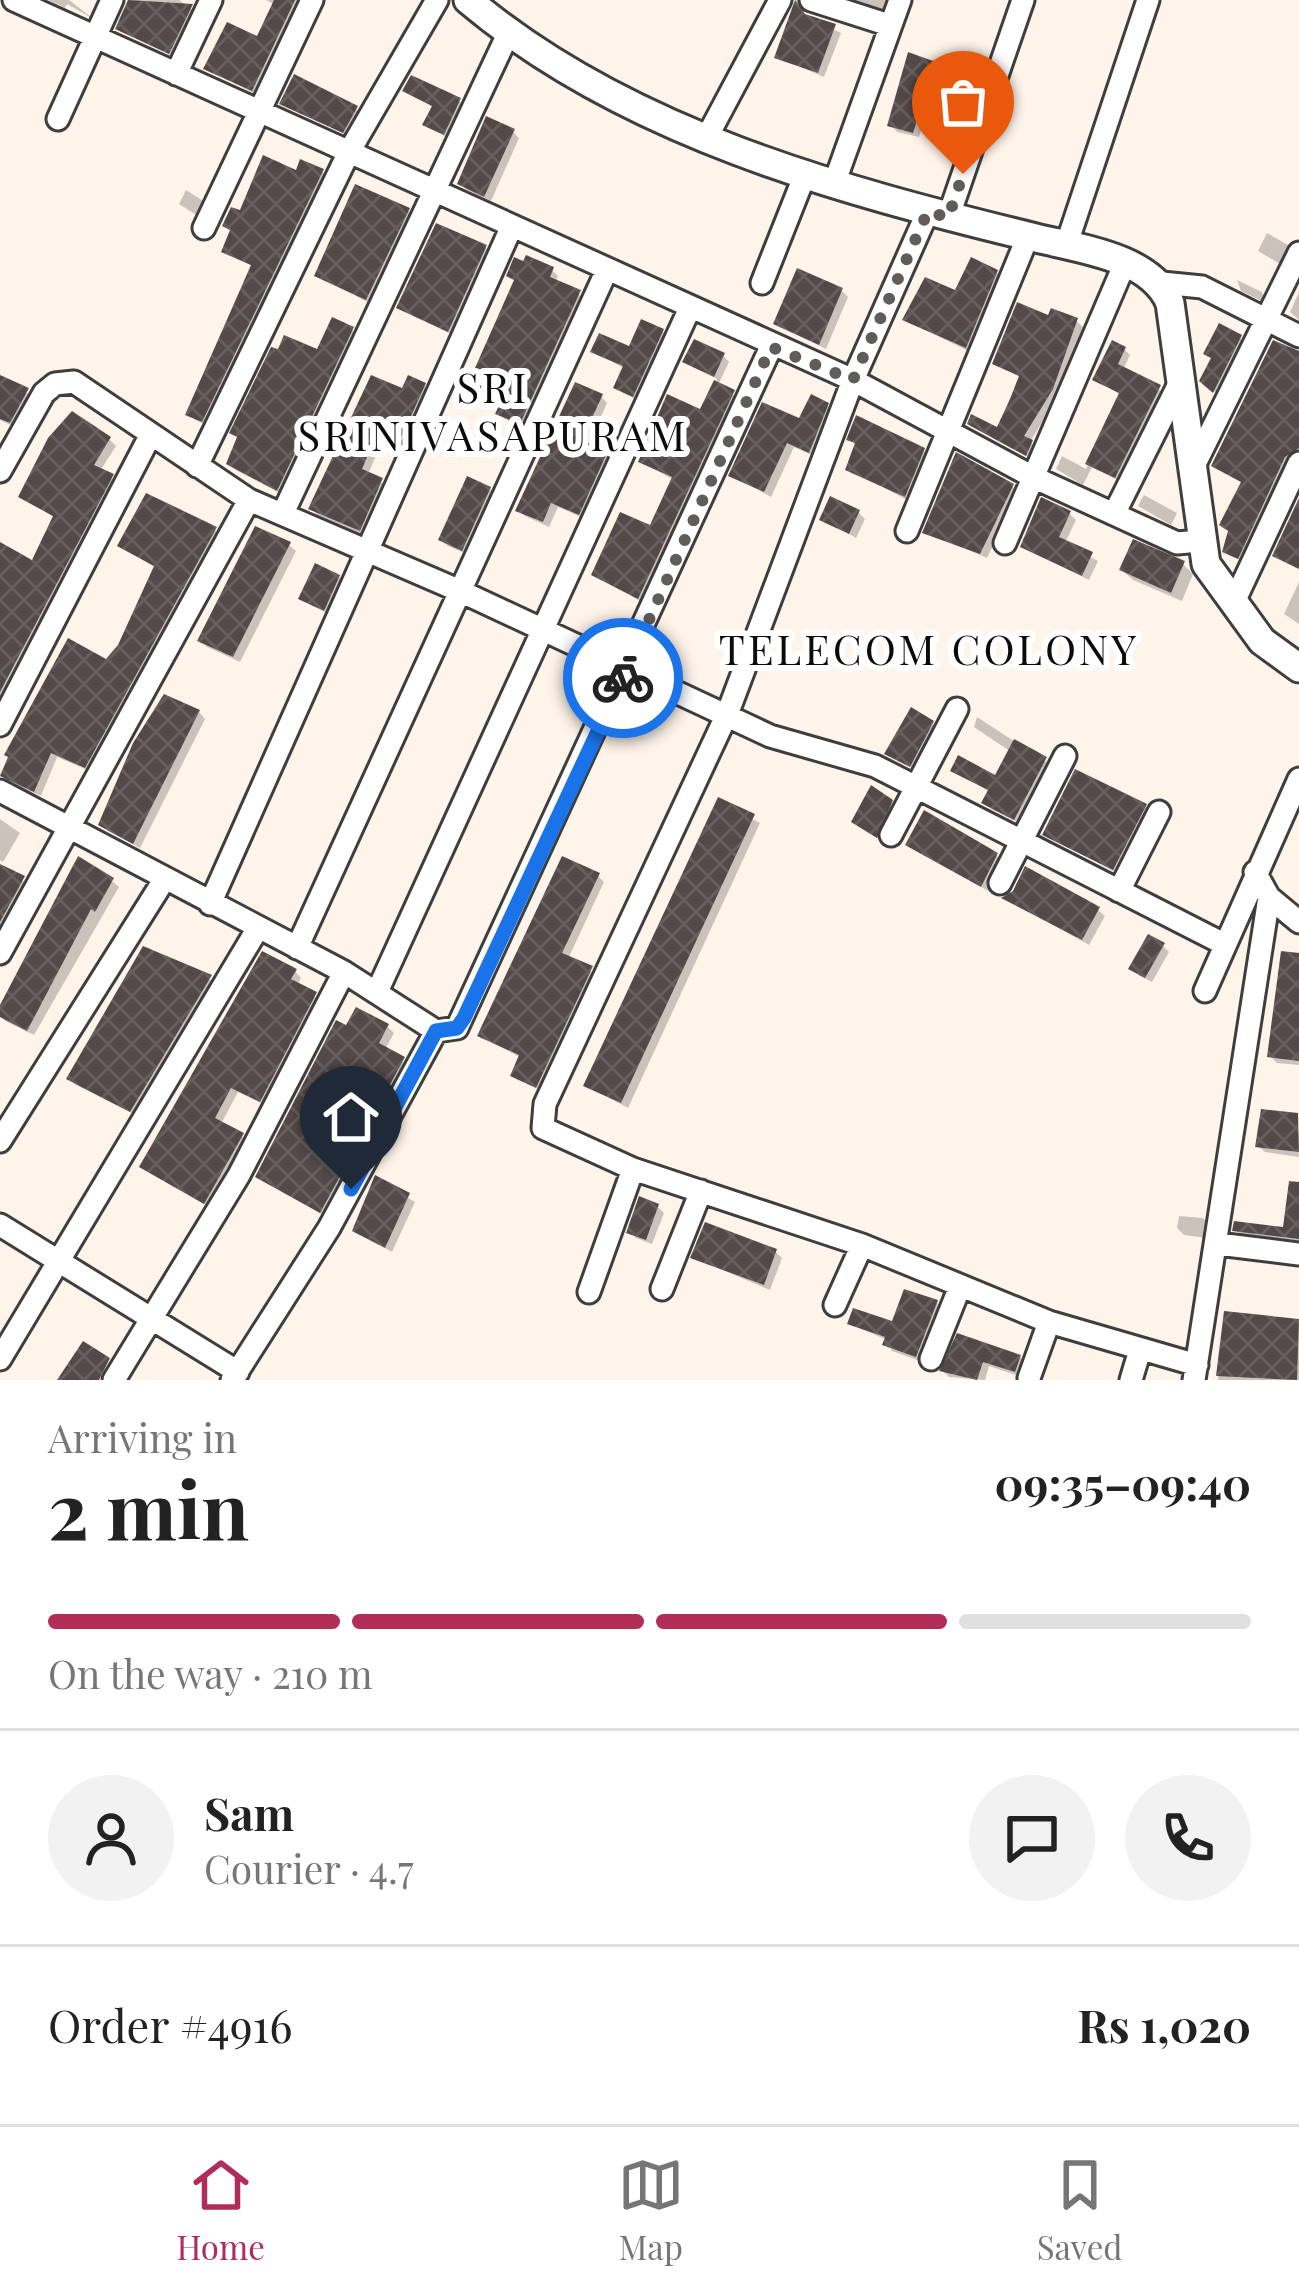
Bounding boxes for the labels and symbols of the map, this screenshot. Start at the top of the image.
pin [912,51,1014,174]
district label: SRI SRINIVASAPURAM [298,358,688,462]
courier [563,618,683,738]
district label: TELECOM COLONY [719,620,1139,676]
pin [300,1066,402,1189]

